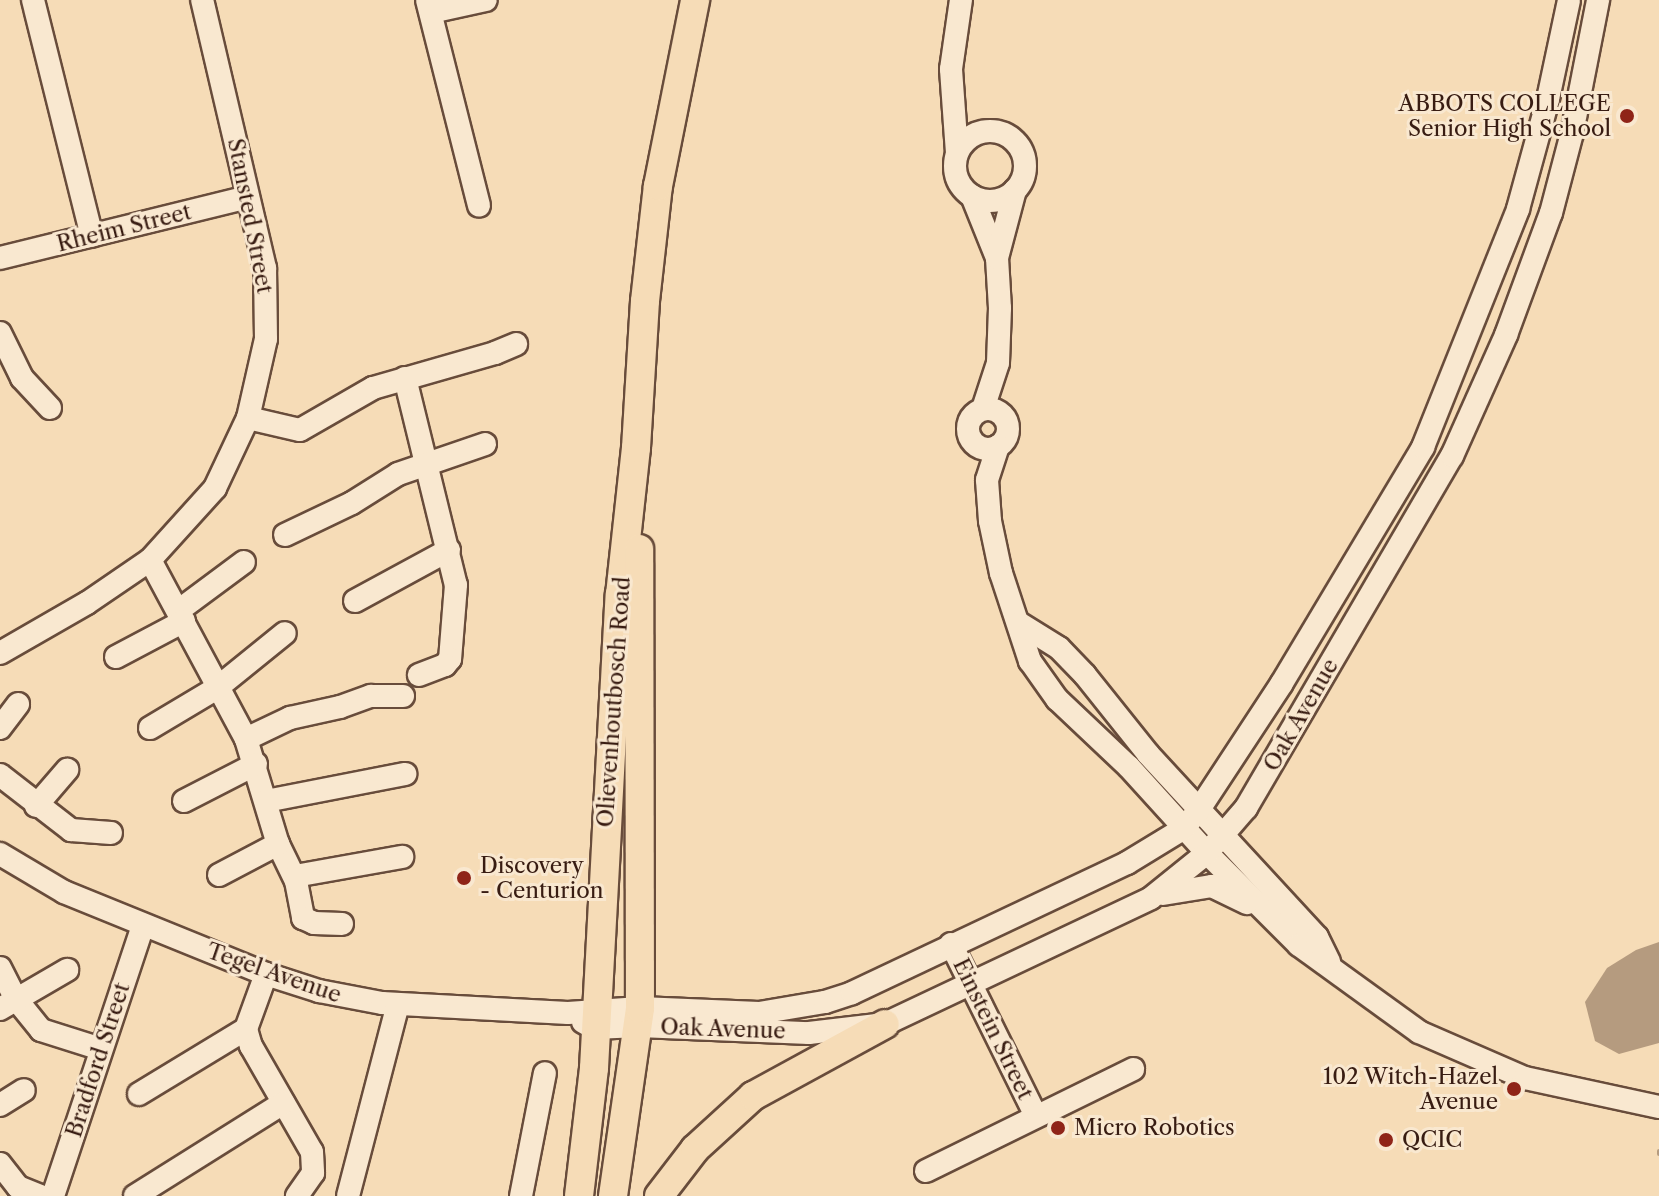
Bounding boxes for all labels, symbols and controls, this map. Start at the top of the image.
place label: ABBOTS COLLEGE Senior High School [1398,90,1611,142]
marker: ABBOTS COLLEGE Senior High School [1618,107,1636,125]
street label: Stansted Street [222,136,278,296]
street label: Rheim Street [54,199,194,257]
street label: Olievenhoutbosch Road [592,576,636,828]
street label: Oak Avenue [1258,654,1344,776]
place label: Discovery - Centurion [480,852,604,904]
marker: Discovery - Centurion [455,869,473,887]
street label: Tegel Avenue [203,938,345,1008]
street label: Einstein Street [947,954,1039,1104]
street label: Bradford Street [61,979,135,1141]
street label: Oak Avenue [659,1014,787,1044]
place label: 102 Witch-Hazel Avenue [1322,1063,1498,1114]
marker: 102 Witch-Hazel Avenue [1505,1080,1523,1098]
place label: Micro Robotics [1074,1115,1235,1141]
marker: Micro Robotics [1049,1119,1067,1137]
place label: QCIC [1402,1127,1462,1153]
marker: QCIC [1377,1131,1395,1149]

